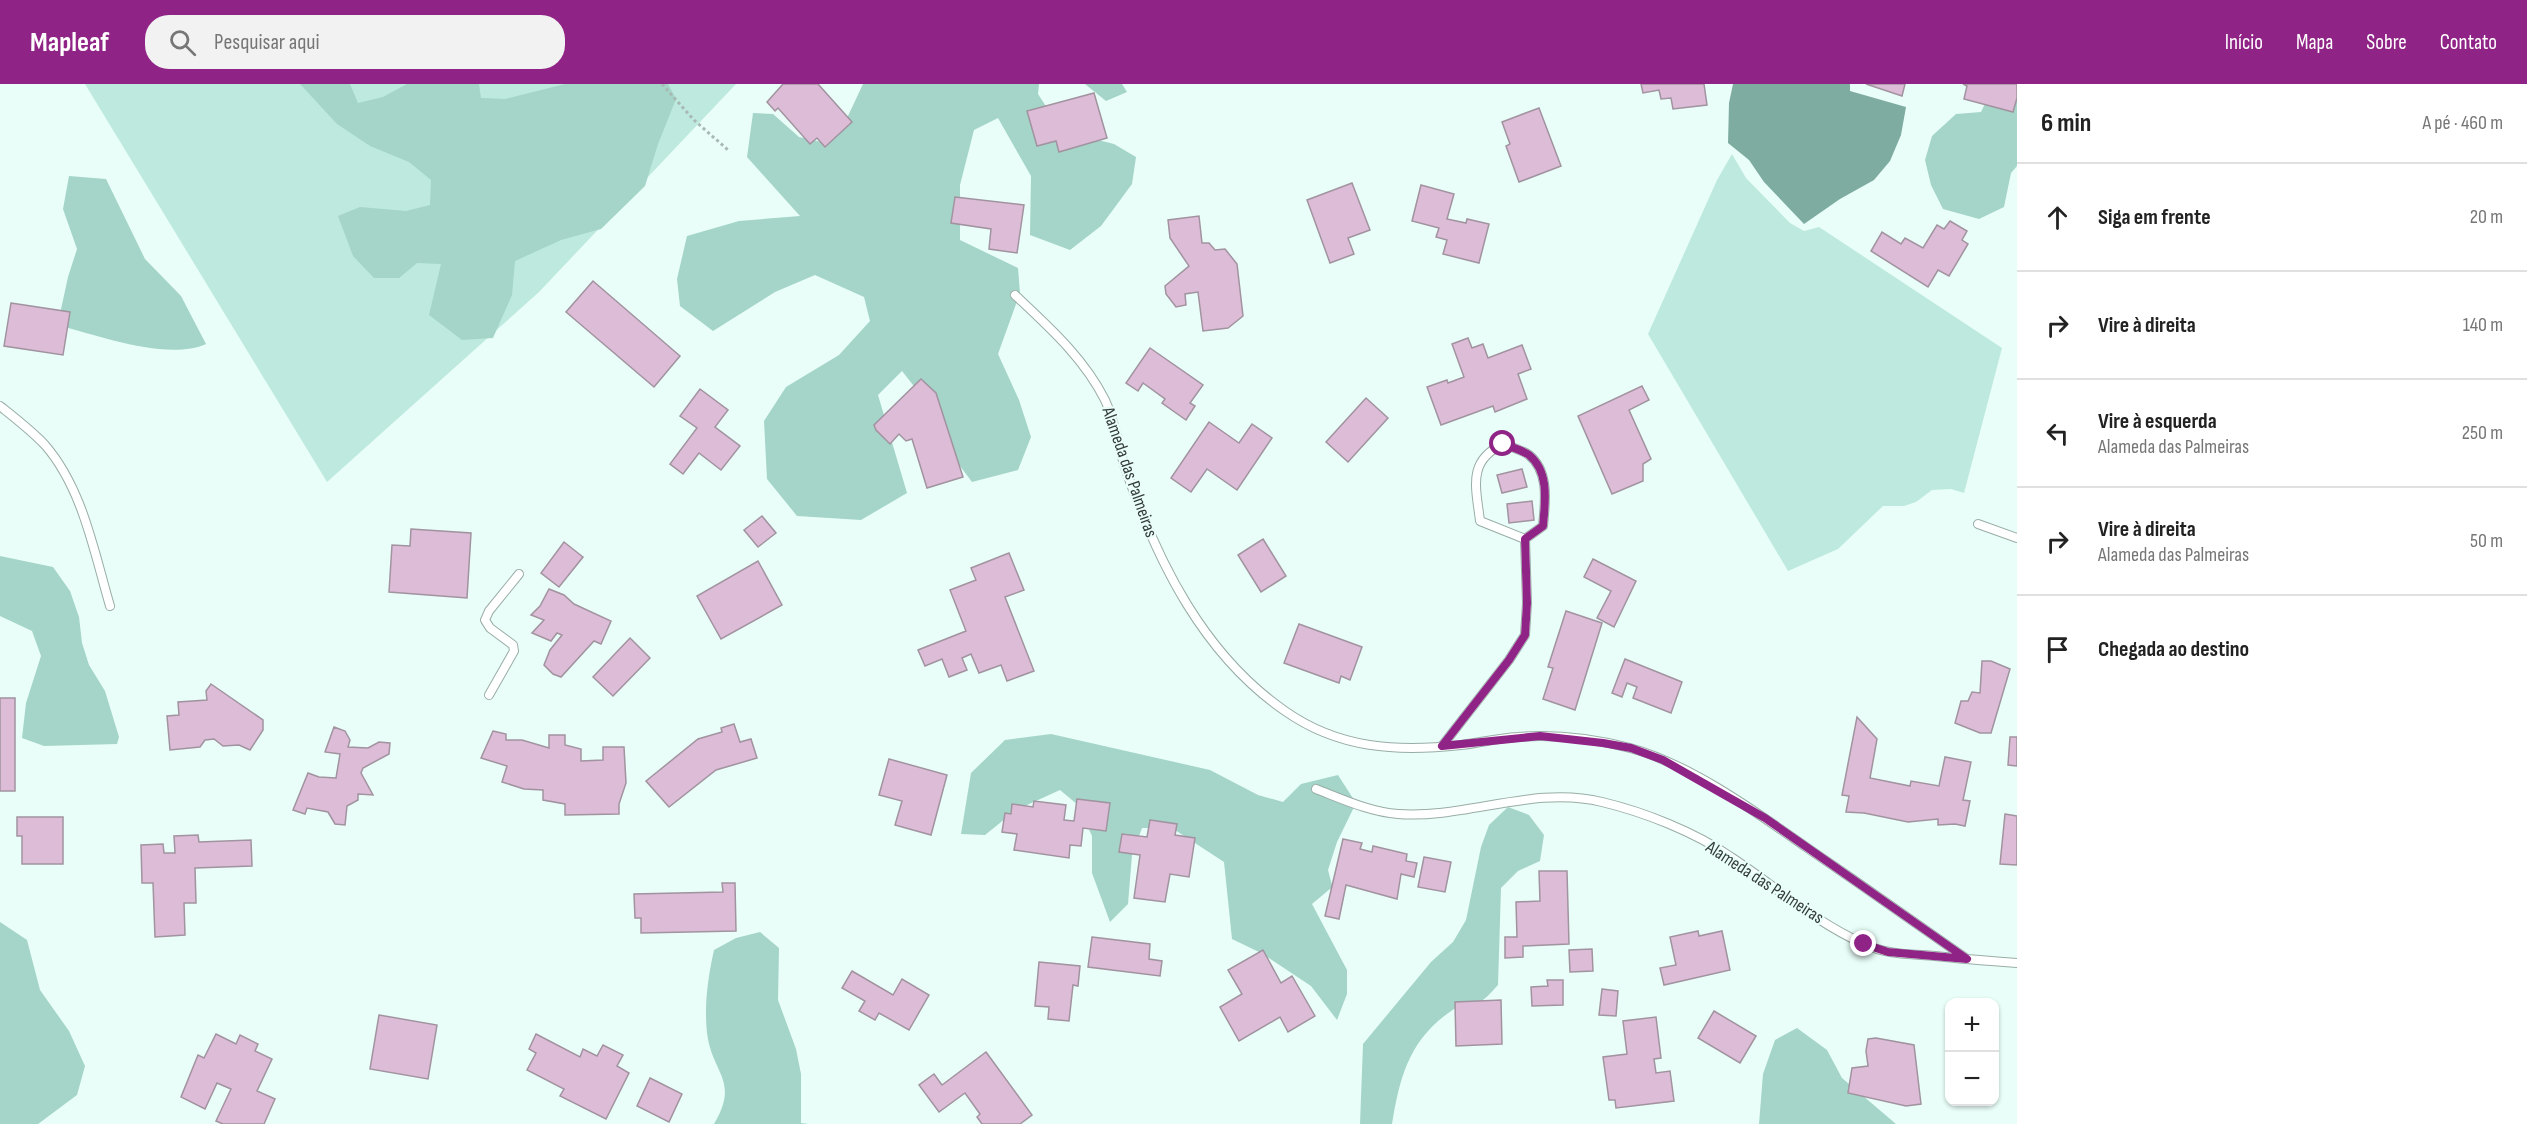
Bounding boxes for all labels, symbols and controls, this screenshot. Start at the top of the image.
search box [145,15,565,69]
text: Mapleaf [30,26,109,59]
icon: search [166,26,199,59]
text: Pesquisar aqui [214,29,320,56]
text: Início [2225,30,2263,55]
text: Mapa [2296,30,2333,55]
text: Sobre [2366,30,2407,55]
text: Contato [2440,30,2497,55]
text: 6 min [2041,108,2091,139]
text: A pé · 460 m [2423,111,2503,135]
icon: ahead [2041,201,2074,234]
text: Siga em frente [2098,204,2211,231]
text: 20 m [2470,205,2503,229]
icon: right [2041,309,2074,342]
text: Vire à direita [2098,312,2196,339]
text: 140 m [2463,313,2503,337]
street label: Alameda das Palmeiras [1097,403,1162,540]
text: Vire à esquerda [2098,408,2217,435]
icon: left [2041,417,2074,450]
text: 250 m [2462,421,2503,445]
route start [1489,430,1515,456]
text: Alameda das Palmeiras [2098,435,2249,459]
text: Vire à direita [2098,516,2196,543]
icon: right [2041,525,2074,558]
text: 50 m [2470,529,2503,553]
text: Alameda das Palmeiras [2098,543,2249,567]
icon: arrive [2041,633,2074,666]
text: Chegada ao destino [2098,636,2249,663]
street label: Alameda das Palmeiras [1701,836,1828,928]
route end [1850,930,1876,956]
map controls [1945,998,1999,1106]
button: + [1945,998,1999,1052]
button: − [1945,1052,1999,1106]

